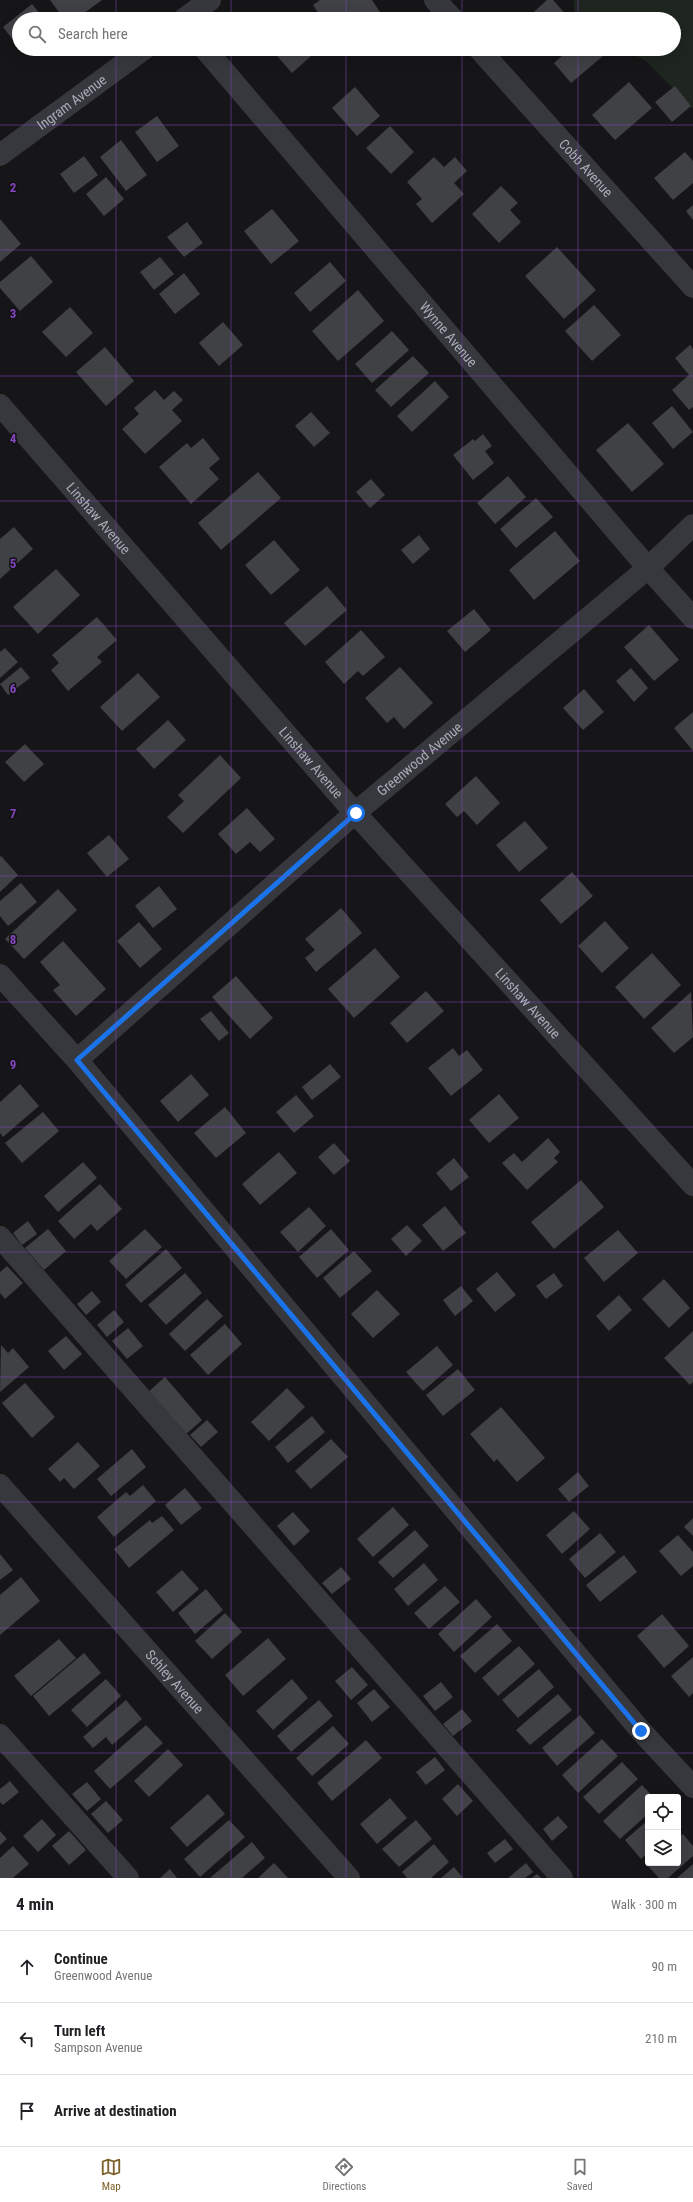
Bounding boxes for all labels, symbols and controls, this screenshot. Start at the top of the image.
search box [12,12,681,56]
icon: search [26,23,48,45]
text: Search here [58,25,128,43]
street label: Ingram Avenue [34,71,110,133]
street label: Cobb Avenue [556,136,616,201]
text: 2 [10,180,17,195]
street label: Wynne Avenue [416,299,481,370]
text: 3 [10,306,16,321]
text: 4 [10,431,17,446]
street label: Linshaw Avenue [63,479,134,557]
text: 5 [10,556,17,571]
text: 6 [10,681,17,696]
street label: Greenwood Avenue [374,719,466,799]
street label: Linshaw Avenue [276,724,347,802]
route start [347,804,365,822]
text: 7 [10,806,17,821]
text: 8 [10,932,16,947]
street label: Linshaw Avenue [492,965,564,1042]
text: 9 [10,1057,16,1072]
street label: Schley Avenue [142,1647,207,1717]
route end [632,1722,650,1740]
map controls [645,1794,681,1866]
button: locate [645,1794,681,1830]
button: layers [645,1830,681,1866]
text: 4 min [16,1894,54,1914]
text: Walk · 300 m [611,1897,677,1912]
text: Continue [54,1950,108,1968]
icon: ahead [16,1956,38,1978]
text: 90 m [651,1959,677,1974]
text: Greenwood Avenue [54,1968,152,1983]
text: Turn left [54,2022,105,2040]
icon: left [16,2028,38,2050]
text: 210 m [645,2031,677,2046]
text: Sampson Avenue [54,2040,142,2055]
icon: arrive [16,2100,38,2122]
text: Arrive at destination [54,2102,177,2120]
tab: Map [100,2156,122,2193]
tab: Directions [322,2156,366,2193]
tab: Saved [567,2156,593,2193]

